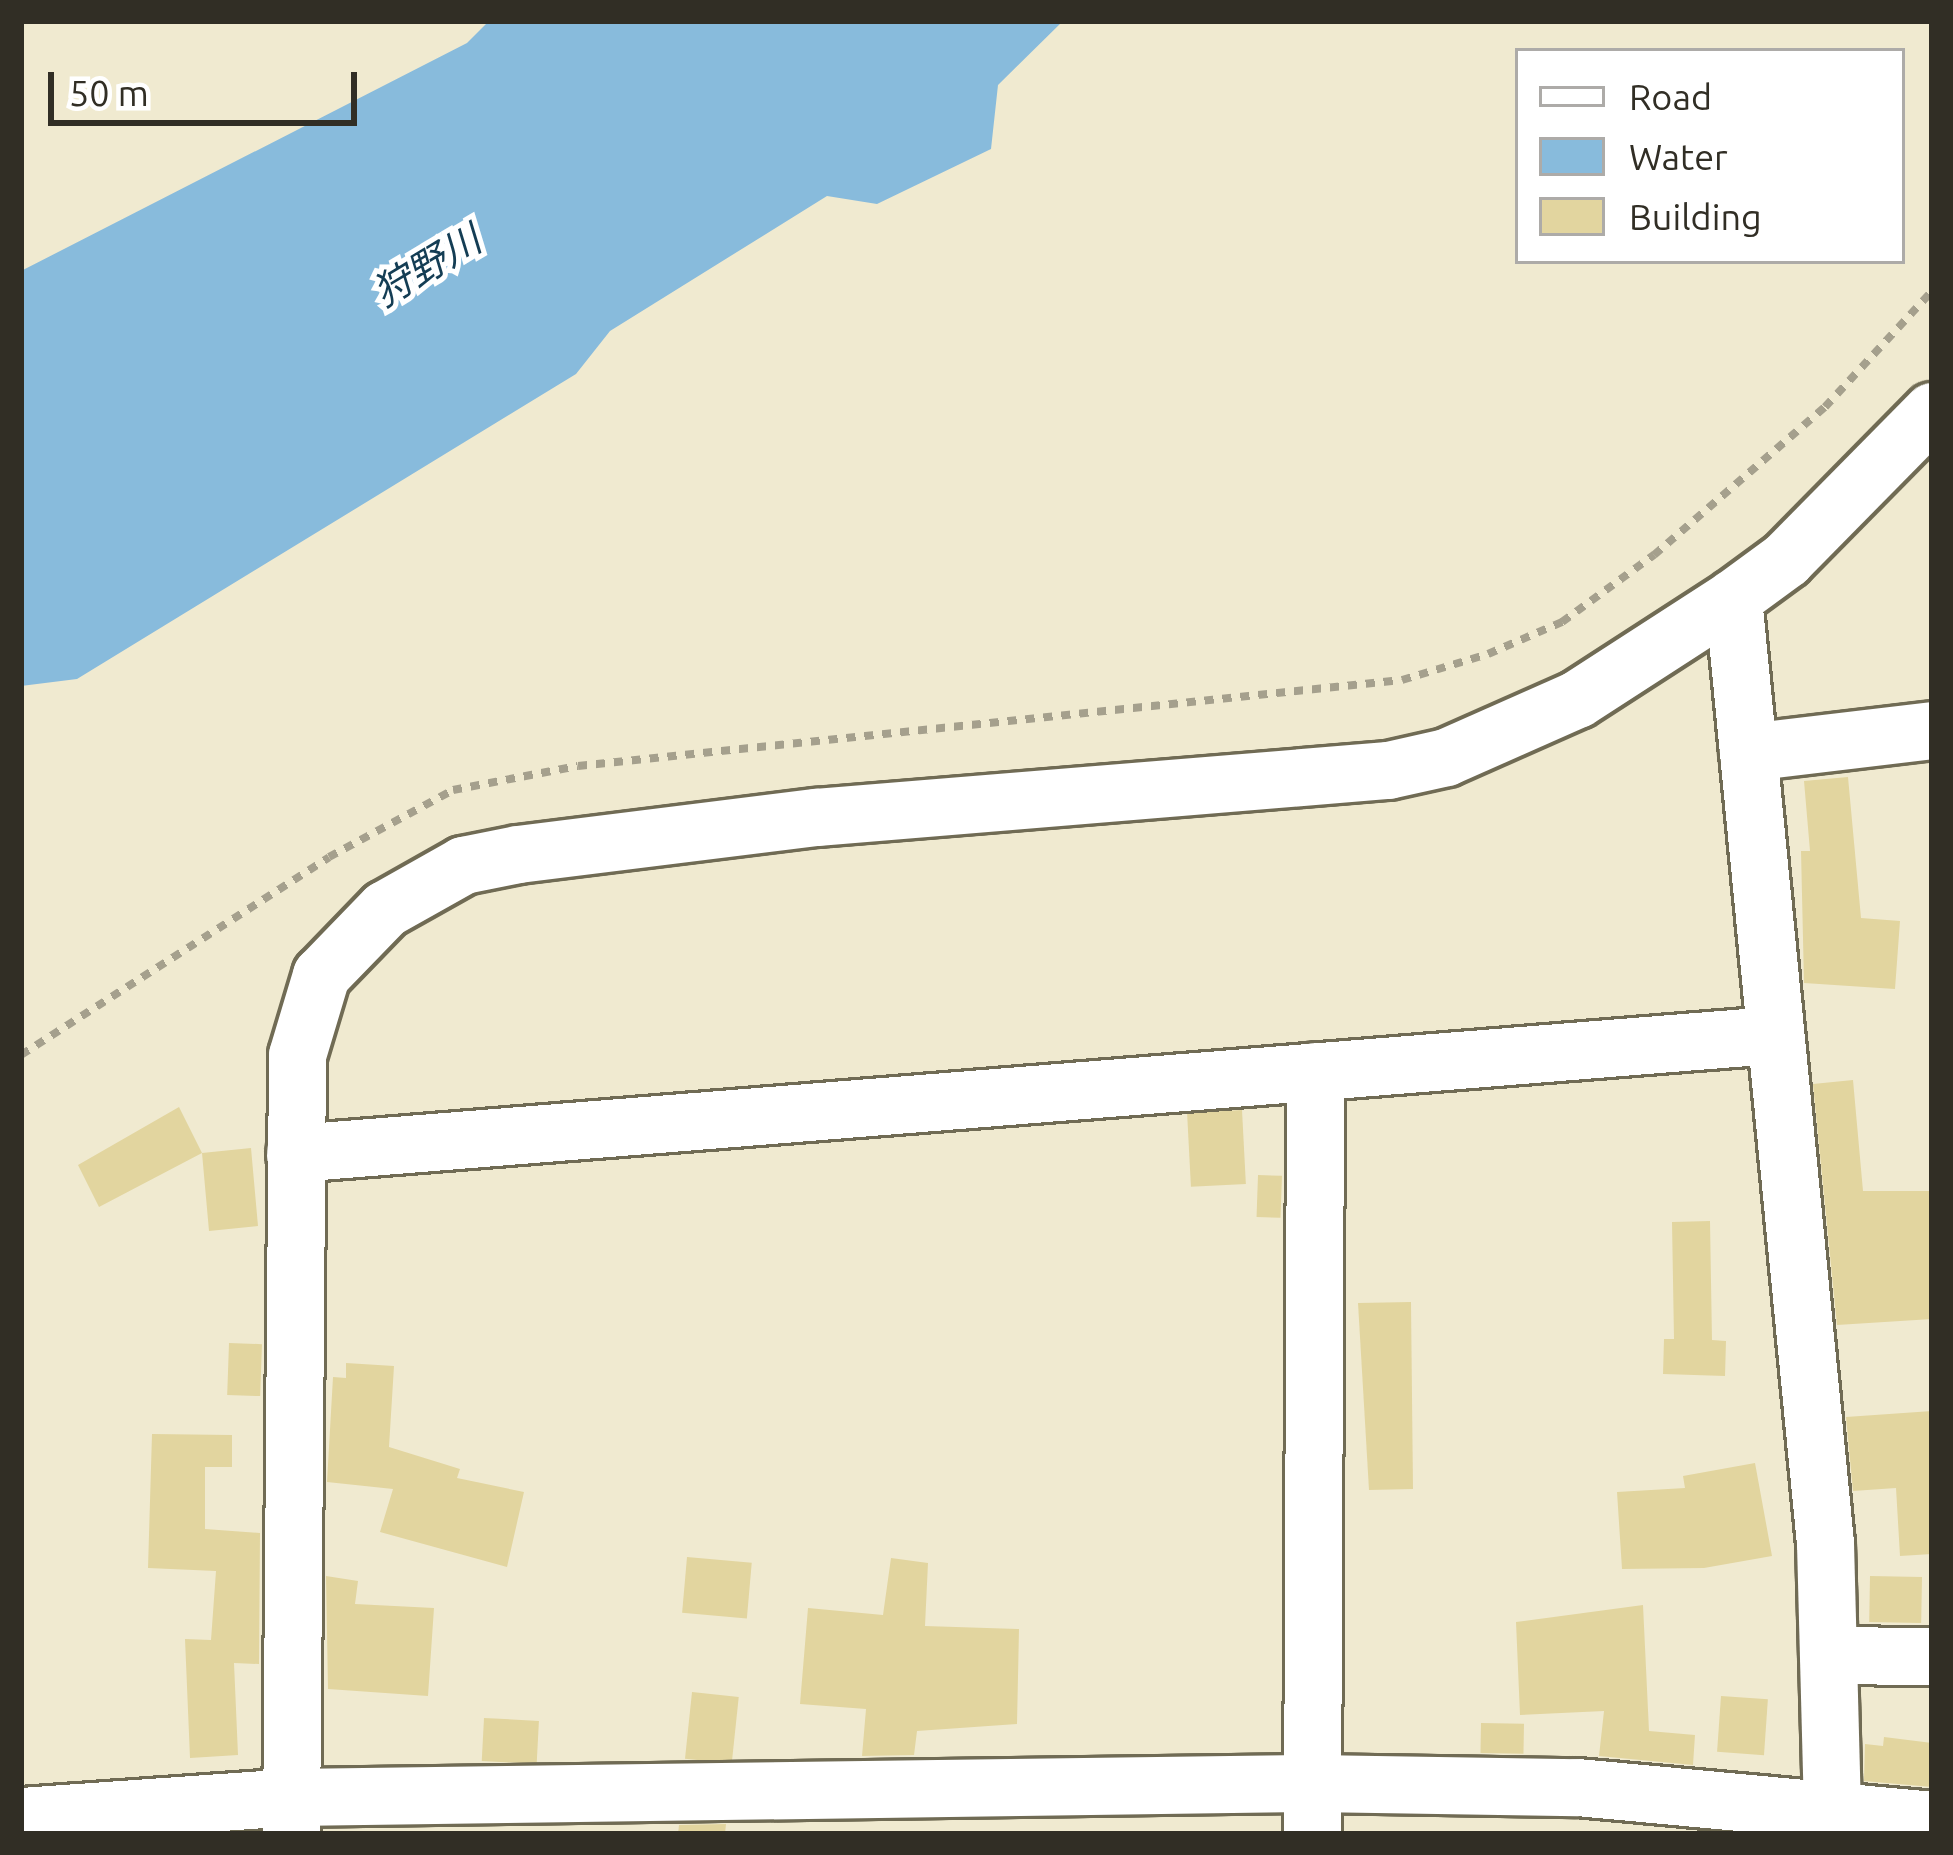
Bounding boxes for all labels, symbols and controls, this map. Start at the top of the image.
scale bar [54,48,363,122]
legend [1515,48,1905,264]
text: 50 m [69,72,149,113]
text: Road [1629,76,1712,117]
text: Water [1629,136,1728,177]
text: Building [1629,196,1762,237]
water label: 狩野川 [365,216,489,316]

